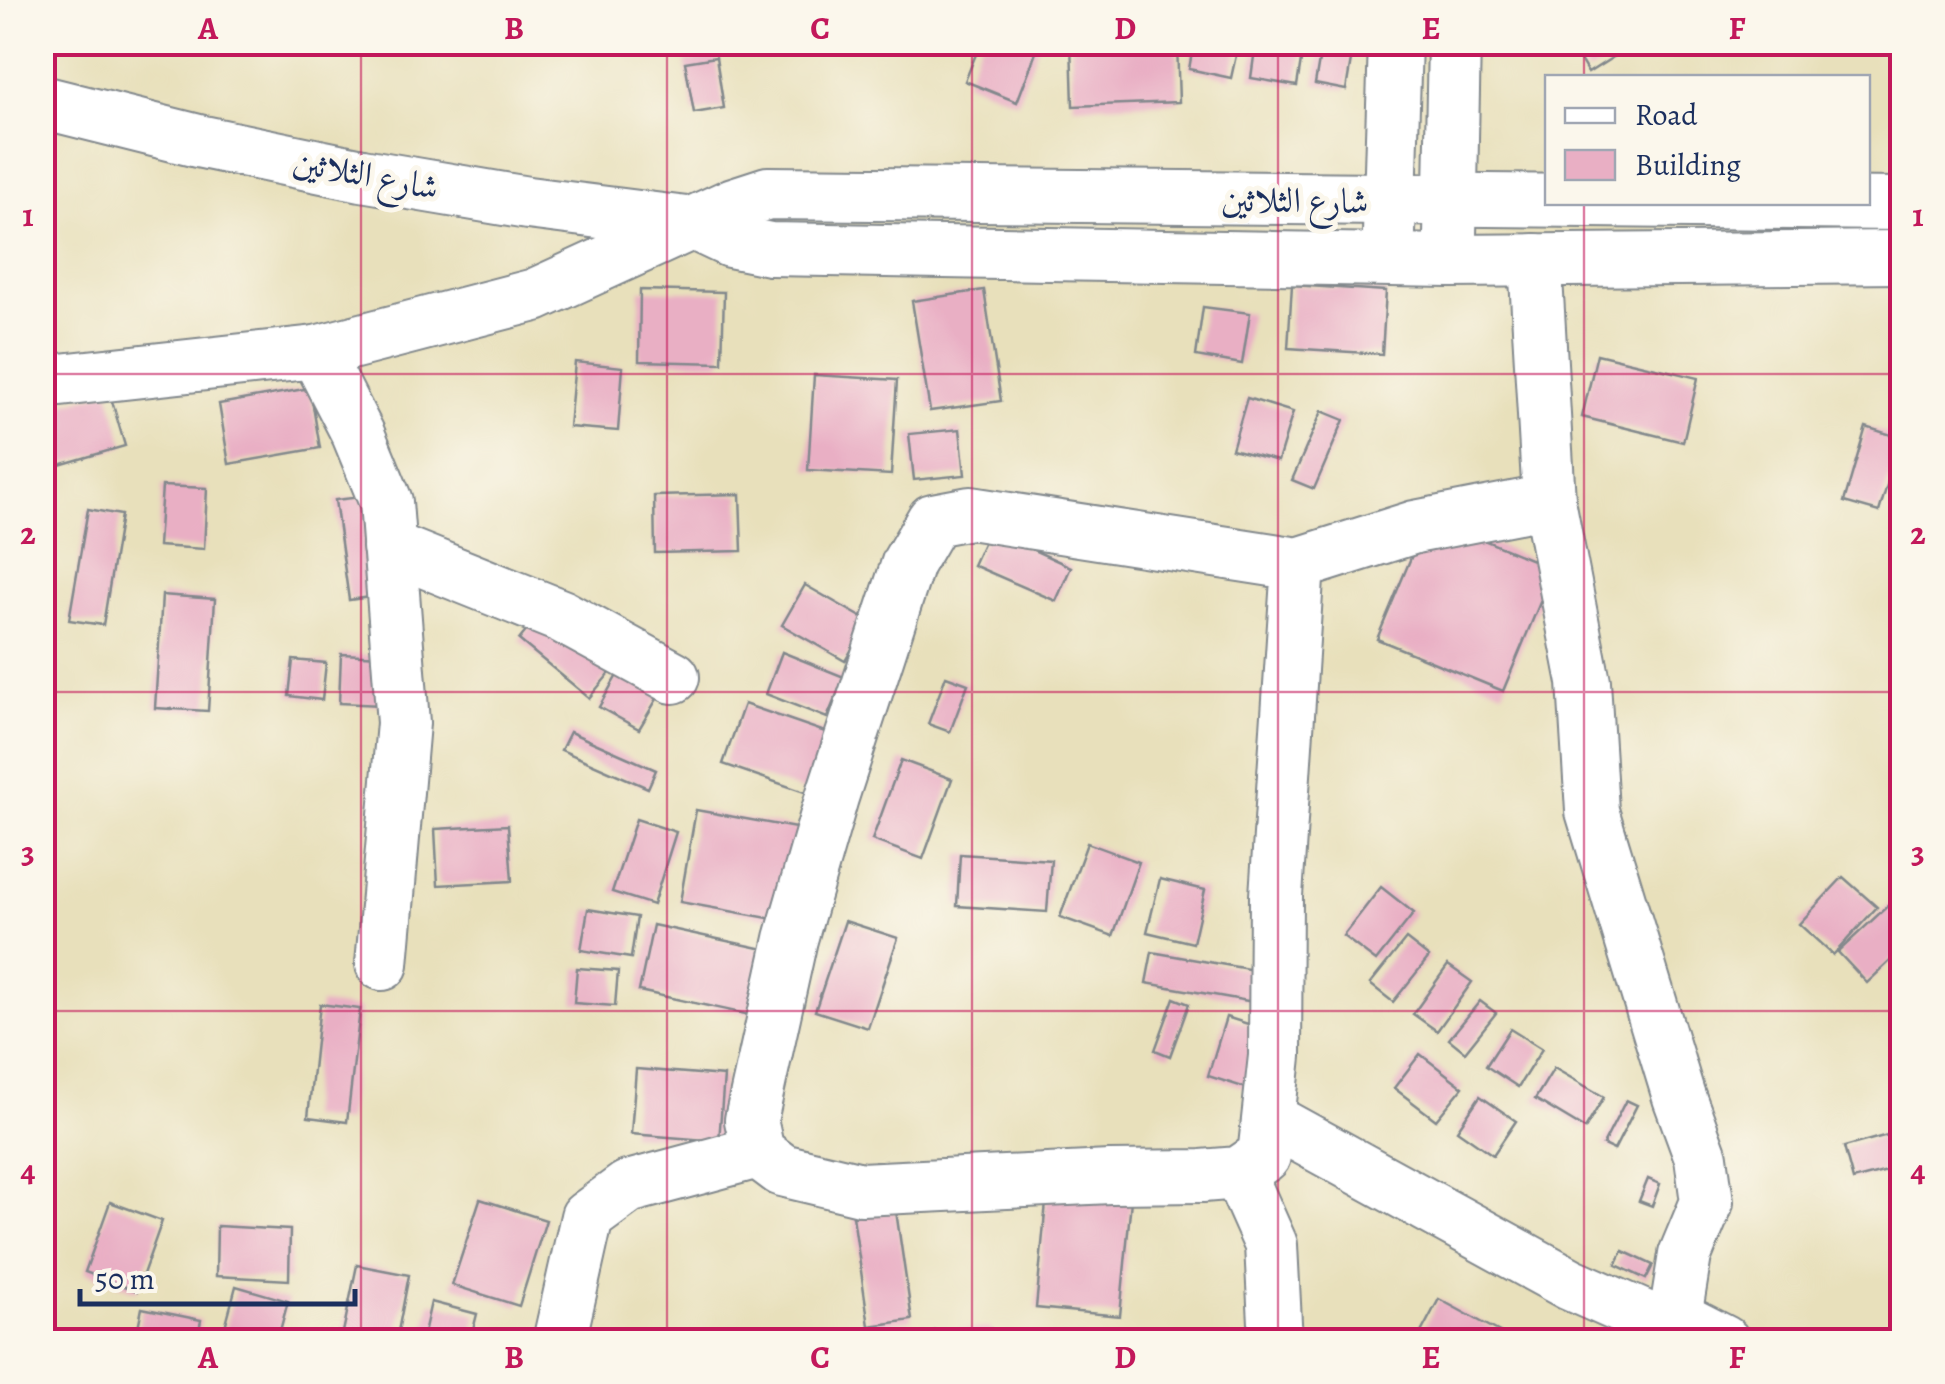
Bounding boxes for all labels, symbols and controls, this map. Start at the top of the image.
text: A [197,6,219,50]
text: B [504,6,524,50]
text: C [810,6,830,50]
text: D [1114,6,1136,50]
text: E [1421,6,1441,50]
text: F [1729,6,1746,50]
legend [1545,75,1870,205]
text: Road [1635,95,1698,135]
street label: شارع الثلاثين [288,136,443,217]
text: Building [1635,145,1741,185]
street label: شارع الثلاثين [1221,175,1369,230]
text: 1 [22,193,34,237]
text: 1 [1912,193,1924,237]
text: 2 [20,511,36,555]
text: 2 [1910,511,1926,555]
text: 3 [21,830,35,874]
text: 3 [1911,830,1925,874]
text: 4 [20,1148,36,1192]
text: 4 [1910,1148,1926,1192]
scale bar [80,1244,355,1306]
text: 50 m [95,1259,155,1299]
text: A [197,1335,219,1379]
text: B [504,1335,524,1379]
text: C [810,1335,830,1379]
text: D [1114,1335,1136,1379]
text: E [1421,1335,1441,1379]
text: F [1729,1335,1746,1379]

